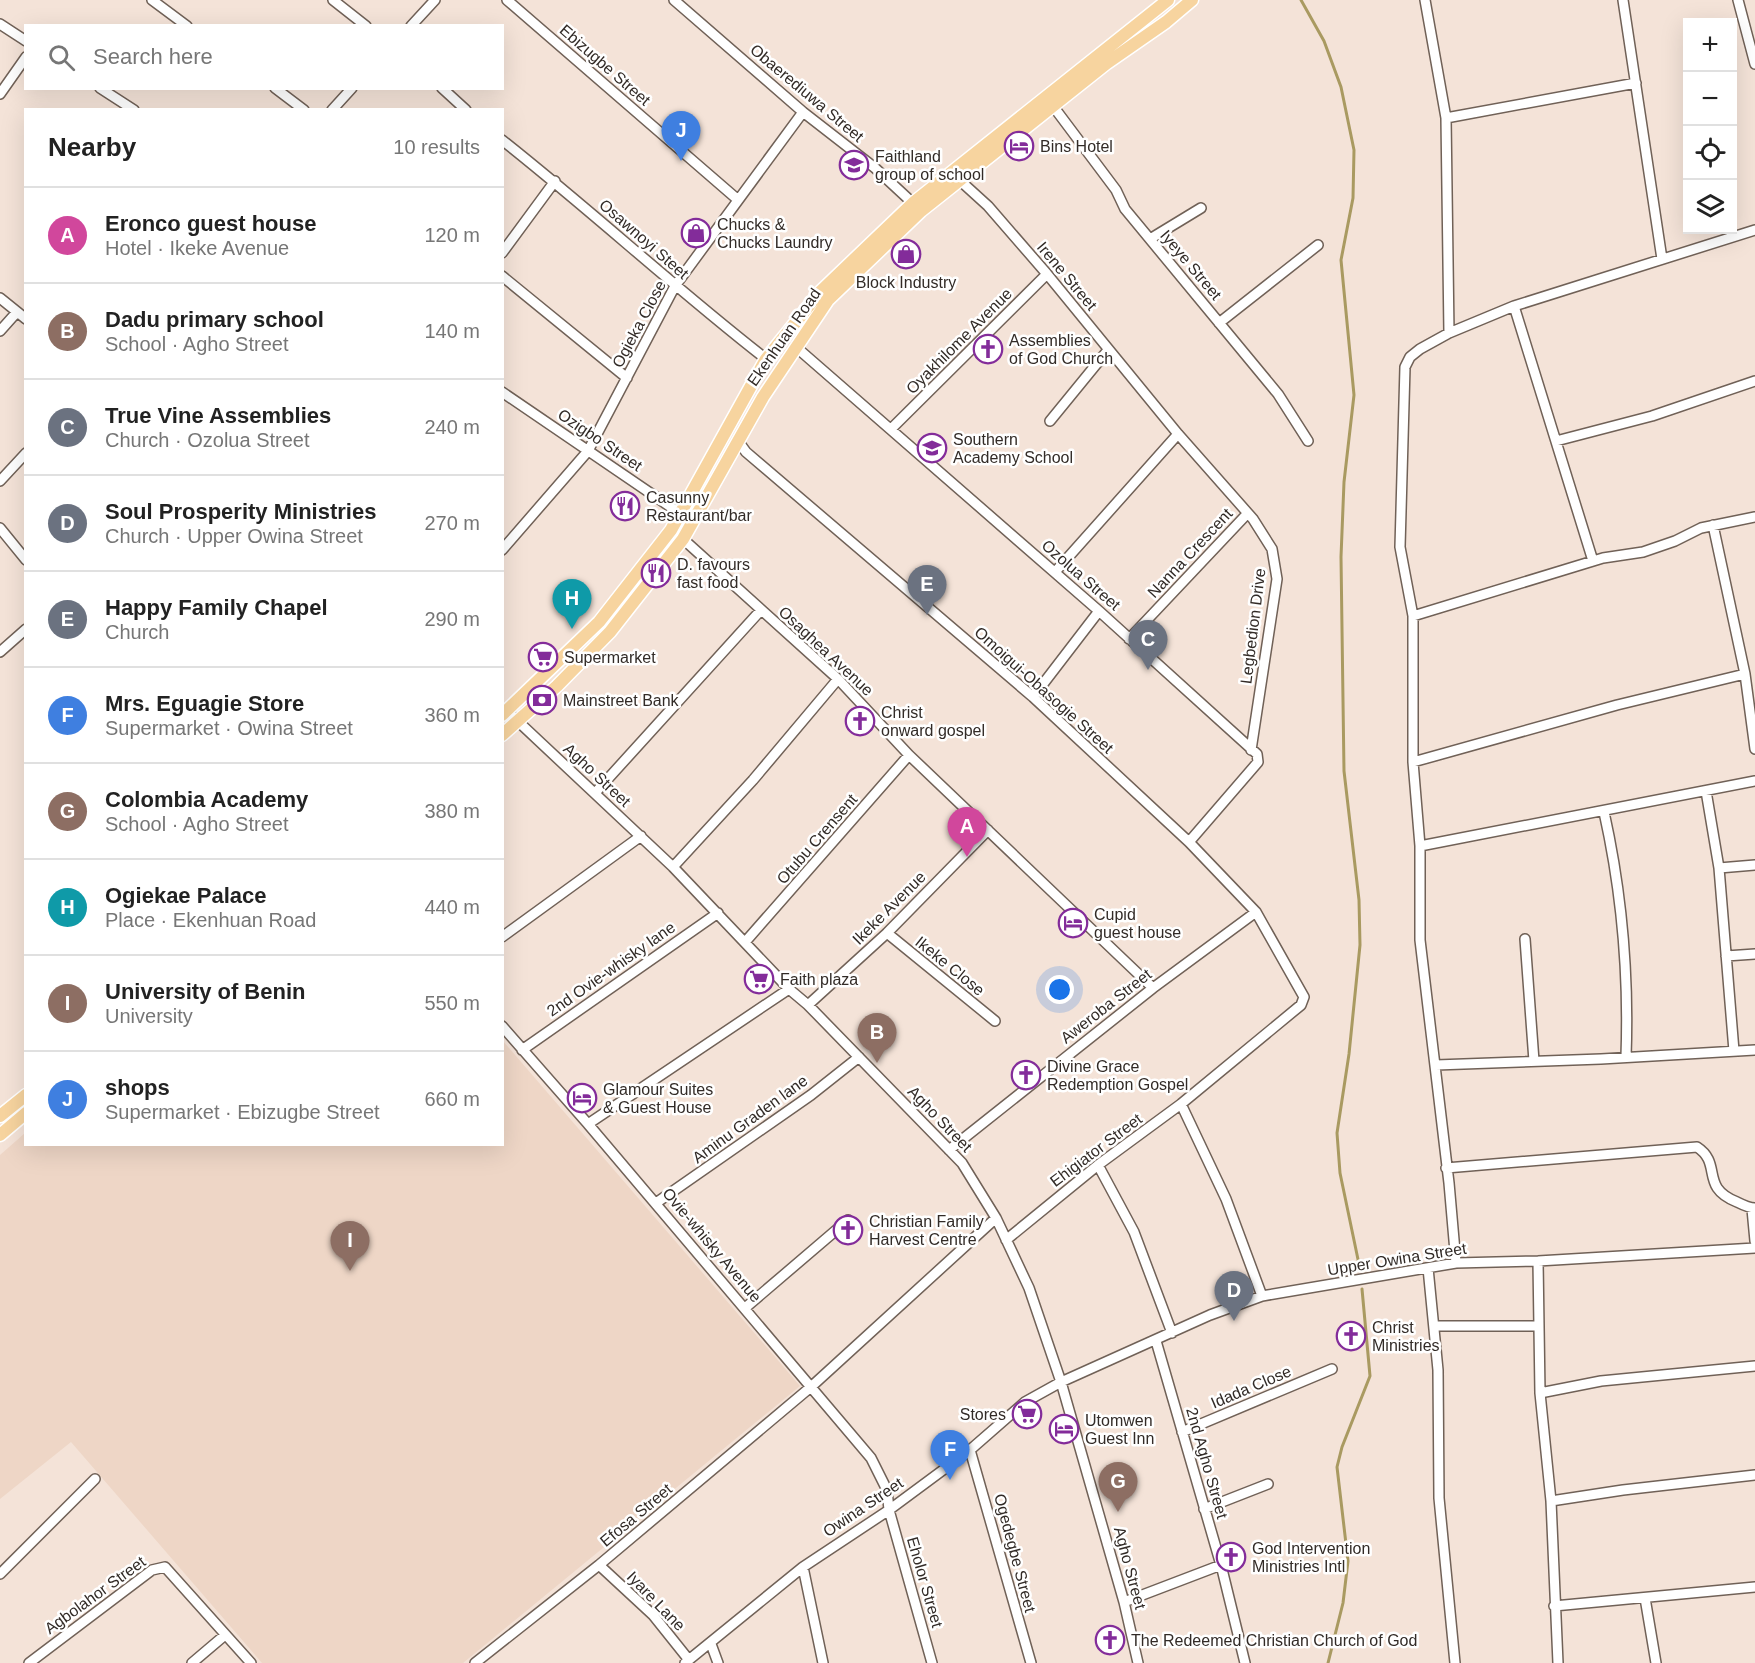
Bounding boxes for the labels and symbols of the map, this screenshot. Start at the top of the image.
street label: Ebizugbe Street [556,21,654,109]
street label: Obaerediuwa Street [747,41,867,146]
pin: J [662,112,700,161]
hotel icon: Bins Hotel [1003,130,1035,162]
place label: Bins Hotel [1040,138,1113,155]
place label: Faithland group of school [875,148,984,183]
school or university icon: Faithland group of school [838,149,870,181]
street label: Osawnoyi Steet [596,196,692,283]
place label: Chucks & Chucks Laundry [717,216,833,251]
shop icon: Chucks & Chucks Laundry [680,217,712,249]
street label: Iyeye Street [1157,227,1225,304]
shop icon: Block Industry [890,238,922,270]
street label: Irene Street [1034,239,1101,314]
place label: Block Industry [856,274,956,291]
street label: Ogieka Close [609,278,669,370]
street label: Ekenhuan Road [744,285,824,389]
street label: Oyakhilome Avenue [903,285,1015,397]
place label: Assemblies of God Church [1009,332,1113,367]
church icon: Assemblies of God Church [972,333,1004,365]
street label: Ozigbo Street [555,406,646,475]
place label: Southern Academy School [953,431,1073,466]
school or university icon: Southern Academy School [916,432,948,464]
place label: Casunny Restaurant/bar [646,489,753,524]
restaurant icon: Casunny Restaurant/bar [609,490,641,522]
street label: Nanna Crescent [1144,505,1236,601]
street label: Ozolua Street [1039,536,1124,614]
place label: D. favours fast food [677,556,750,591]
restaurant icon: D. favours fast food [640,557,672,589]
pin: E [908,566,946,615]
street label: Legbedion Drive [1237,567,1269,685]
pin: H [552,580,592,629]
street label: Osaghea Avenue [775,603,877,699]
pin: C [1128,620,1168,670]
street label: Omoigui-Obasogie Street [971,623,1117,757]
supermarket icon: Supermarket [527,641,559,673]
place label: Supermarket [564,649,656,666]
bank icon: Mainstreet Bank [526,684,558,716]
place label: Mainstreet Bank [563,692,680,709]
place label: Christ onward gospel [881,704,985,739]
church icon: Christ onward gospel [844,705,876,737]
street label: Agho Street [560,740,634,810]
street label: Otubu Crensent [774,790,861,887]
pin: A [948,808,986,857]
street label: Ikeke Avenue [849,868,929,948]
place label: Cupid guest house [1094,906,1181,941]
hotel icon: Cupid guest house [1057,907,1089,939]
street label: 2nd Ovie-whisky lane [544,918,678,1020]
street label: Ikeke Close [912,933,988,999]
supermarket icon: Faith plaza [743,963,775,995]
street label: Aweroba Street [1057,965,1155,1047]
place label: Faith plaza [780,971,858,988]
your location [1045,975,1074,1004]
pin: B [858,1014,896,1063]
place label: Divine Grace Redemption Gospel [1047,1058,1188,1093]
church icon: Divine Grace Redemption Gospel [1010,1059,1042,1091]
street label: Aminu Graden lane [689,1072,811,1166]
place label: Glamour Suites & Guest House [603,1081,713,1116]
hotel icon: Glamour Suites & Guest House [566,1082,598,1114]
street label: Agho Street [905,1083,976,1156]
street label: Ehigiator Street [1047,1110,1146,1190]
street label: Ovie-whisky Avenue [659,1184,765,1306]
place label: Christian Family Harvest Centre [869,1213,984,1248]
church icon: Christian Family Harvest Centre [832,1214,864,1246]
pin: I [330,1222,370,1271]
street label: Upper Owina Street [1326,1240,1468,1278]
pin: D [1214,1272,1254,1321]
place label: Christ Ministries [1372,1319,1440,1354]
church icon: Christ Ministries [1335,1320,1367,1352]
street label: Idada Close [1208,1362,1294,1412]
supermarket icon: Stores [1011,1398,1043,1430]
street label: 2nd Agho Street [1183,1405,1231,1521]
place label: Stores [960,1406,1006,1423]
place label: Utomwen Guest Inn [1085,1412,1154,1447]
hotel icon: Utomwen Guest Inn [1048,1413,1080,1445]
pin: F [930,1430,970,1480]
pin: G [1098,1462,1138,1512]
street label: Owina Street [820,1474,907,1540]
street label: Efosa Street [597,1480,676,1550]
street label: Ogedegbe Street [991,1492,1039,1615]
street label: Agho Street [1111,1525,1149,1612]
street label: Eholor Street [904,1535,946,1630]
place label: God Intervention Ministries Intl [1252,1540,1370,1575]
church icon: God Intervention Ministries Intl [1215,1541,1247,1573]
street label: Agbolahor Street [41,1553,149,1637]
street label: Iyare Lane [624,1568,688,1634]
church icon: The Redeemed Christian Church of God [1094,1624,1126,1656]
place label: The Redeemed Christian Church of God [1131,1632,1417,1649]

